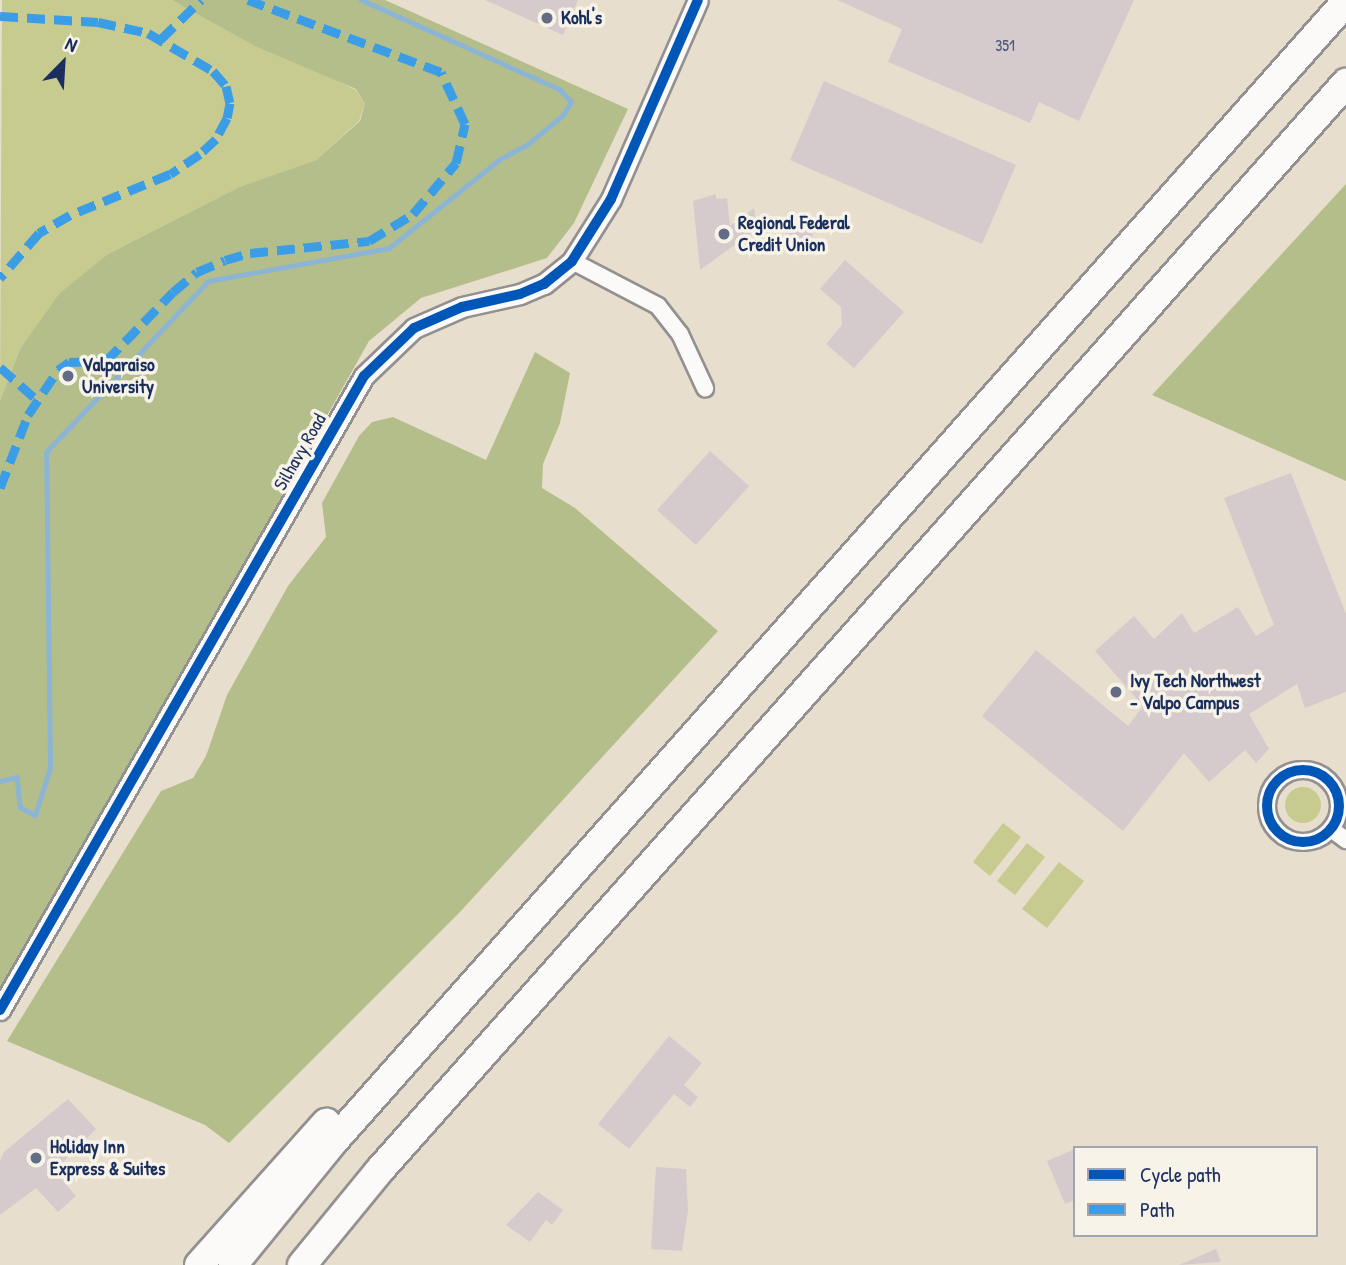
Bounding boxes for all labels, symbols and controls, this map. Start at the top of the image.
place label: Kohl's [561,7,602,29]
marker: Kohl's [539,10,555,26]
north arrow [28,28,98,98]
text: N [62,30,81,58]
house number: 351 [995,35,1015,55]
place label: Regional Federal Credit Union [738,212,849,256]
marker: Regional Federal Credit Union [716,226,732,242]
place label: Valparaiso University [82,354,155,398]
marker: Valparaiso University [60,368,76,384]
street label: Silhavy Road [269,410,331,494]
place label: Ivy Tech Northwest - Valpo Campus [1130,670,1260,714]
marker: Ivy Tech Northwest - Valpo Campus [1108,684,1124,700]
place label: Holiday Inn Express & Suites [50,1136,165,1180]
legend [1073,1146,1318,1237]
marker: Holiday Inn Express & Suites [28,1150,44,1166]
text: Cycle path [1140,1160,1221,1189]
text: Path [1140,1195,1174,1224]

